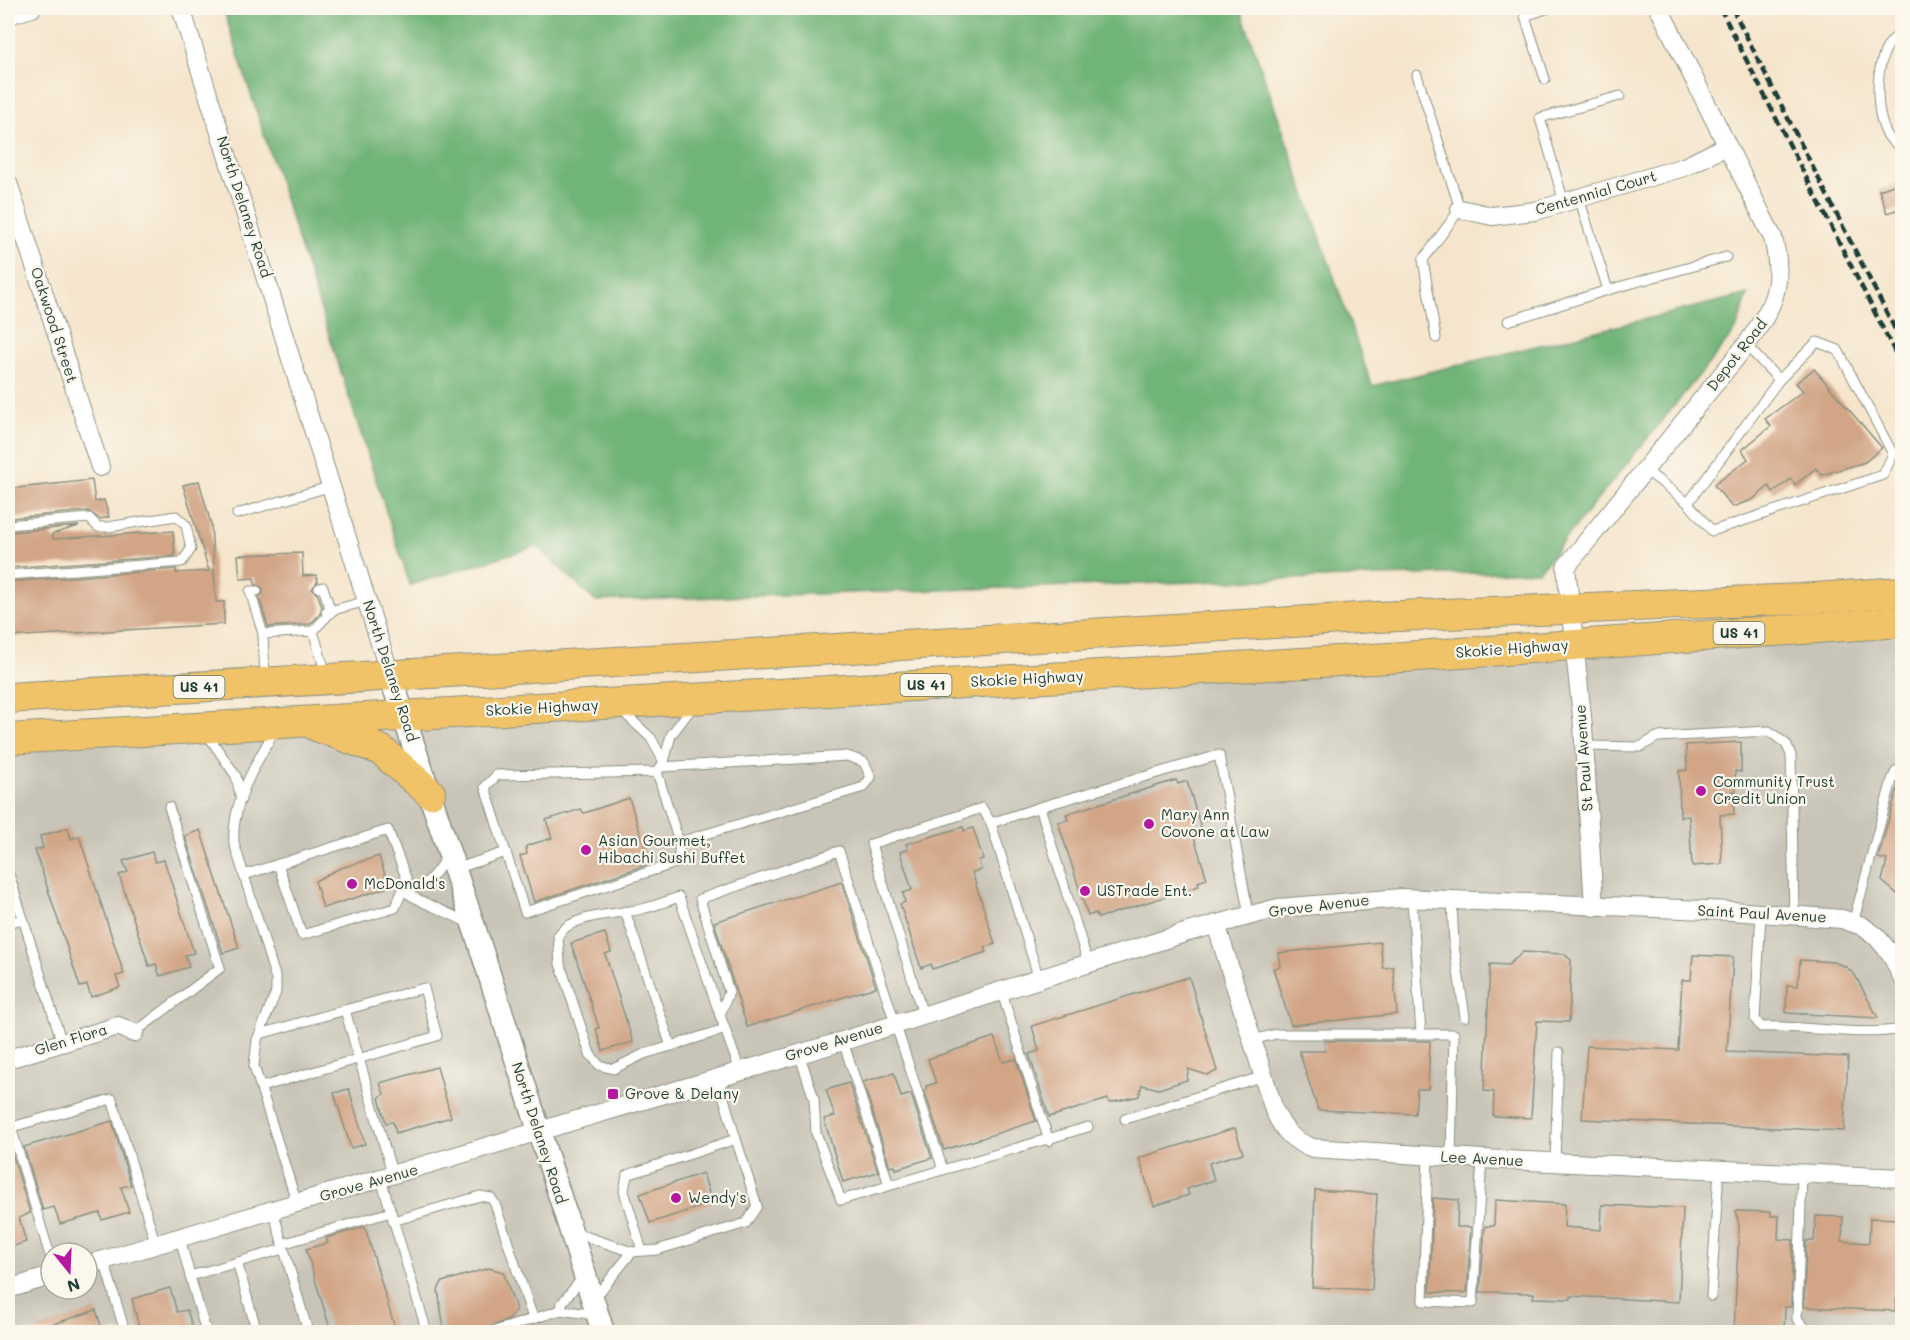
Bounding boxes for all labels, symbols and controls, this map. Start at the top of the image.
street label: North Delaney Road [213,133,277,280]
street label: Centennial Court [1533,165,1659,219]
street label: Oakwood Street [27,264,83,385]
street label: Depot Road [1702,314,1771,395]
street label: North Delaney Road [359,597,423,744]
road number: US 41 [1714,622,1764,644]
street label: Skokie Highway [1455,634,1569,662]
street label: Skokie Highway [970,665,1084,691]
road number: US 41 [900,674,952,696]
road number: US 41 [174,676,224,698]
street label: Skokie Highway [485,694,599,720]
street label: St Paul Avenue [1569,704,1597,812]
place label: Community Trust Credit Union [1713,771,1835,808]
marker: Community Trust Credit Union [1694,784,1708,798]
place label: Mary Ann Covone at Law [1161,804,1269,841]
marker: Mary Ann Covone at Law [1142,817,1156,831]
place label: Asian Gourmet, Hibachi Sushi Buffet [598,830,746,867]
marker: Asian Gourmet, Hibachi Sushi Buffet [579,843,593,857]
place label: McDonald's [364,873,446,893]
marker: McDonald's [345,877,359,891]
place label: USTrade Ent. [1097,880,1192,900]
marker: USTrade Ent. [1078,884,1092,898]
street label: Grove Avenue [1267,889,1370,921]
street label: Saint Paul Avenue [1697,900,1827,926]
street label: Grove Avenue [782,1017,885,1065]
street label: Glen Flora [32,1018,110,1060]
street label: North Delaney Road [508,1059,572,1206]
place label: Grove & Delany [625,1083,739,1103]
marker: Grove & Delany [606,1087,620,1101]
street label: Lee Avenue [1440,1146,1524,1170]
street label: Grove Avenue [317,1158,420,1206]
place label: Wendy's [688,1187,747,1207]
marker: Wendy's [669,1191,683,1205]
north arrow [39,1241,99,1301]
text: N [65,1274,83,1298]

